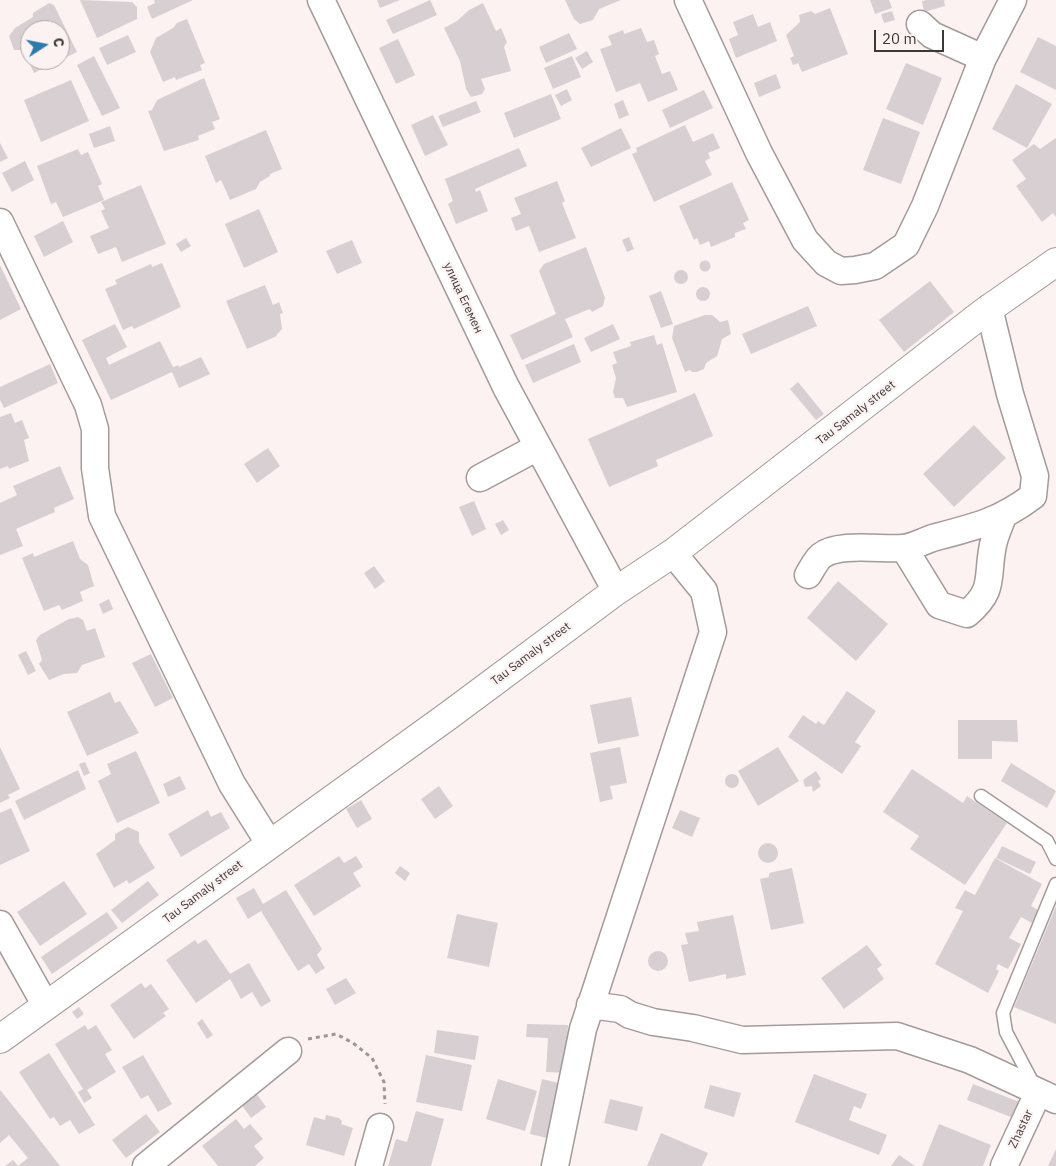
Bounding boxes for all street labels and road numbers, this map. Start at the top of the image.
street label: улица Егемен [440,260,486,336]
street label: Tau Samaly street [814,378,898,448]
street label: Tau Samaly street [488,619,574,689]
street label: Tau Samaly street [160,857,246,927]
street label: Zhastar [1006,1107,1036,1151]

